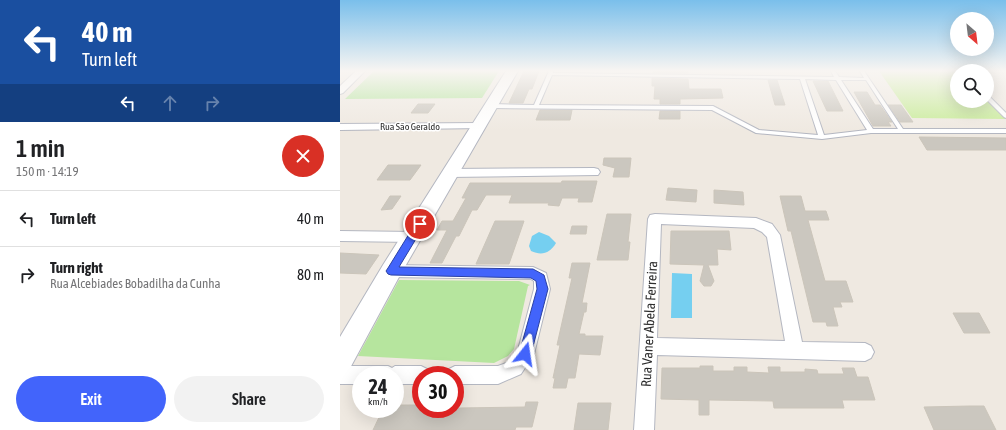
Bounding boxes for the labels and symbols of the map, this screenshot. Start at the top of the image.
north arrow [950,12,994,56]
street label: Rua São Geraldo [380,121,440,132]
pin [403,207,437,241]
street label: Rua Vaner Abela Ferreira [638,261,660,387]
position arrow [504,333,546,375]
speed limit sign: 30 [412,366,464,418]

